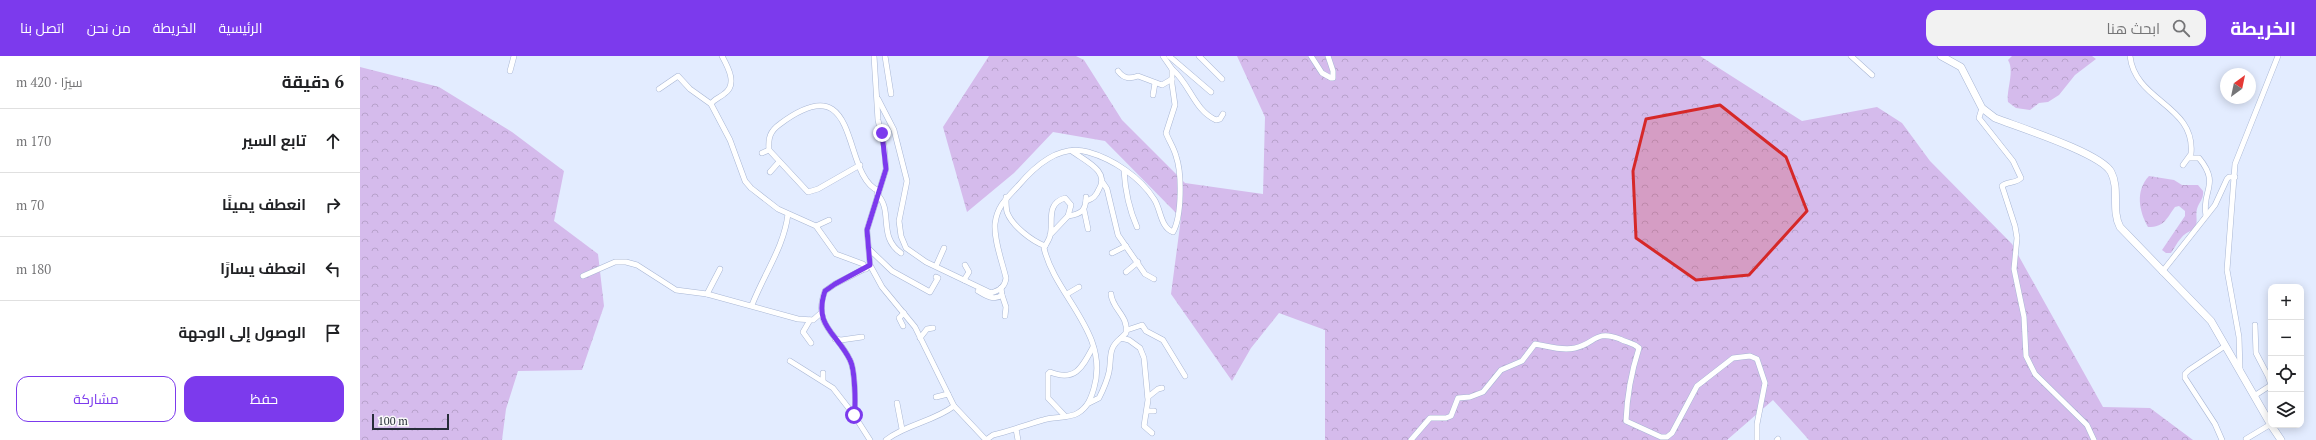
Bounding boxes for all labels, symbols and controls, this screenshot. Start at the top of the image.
search box [1926,10,2206,46]
text: الخريطة [2230,15,2296,40]
icon: search [2170,17,2192,39]
text: اتصل بنا [20,18,65,37]
text: من نحن [87,18,131,37]
text: الخريطة [153,18,196,37]
text: الرئيسية [218,18,262,37]
text: ابحث هنا [2106,18,2160,38]
north arrow [2220,68,2256,104]
text: 6 دقيقة [282,70,344,93]
text: سيرًا · 420 m [16,73,83,91]
route end [873,124,891,142]
text: تابع السير [242,130,306,150]
icon: ahead [322,130,344,152]
text: 170 m [16,132,51,150]
text: انعطف يمينًا [222,194,306,214]
icon: right [322,194,344,216]
text: 70 m [16,196,44,214]
text: انعطف يسارًا [220,258,306,278]
icon: left [322,258,344,280]
text: 180 m [16,260,51,278]
map controls [2268,284,2304,428]
button: + [2268,284,2304,320]
button: − [2268,320,2304,356]
text: الوصول إلى الوجهة [178,322,306,342]
icon: arrive [322,322,344,344]
button: locate [2268,356,2304,392]
button: مشاركة [16,376,176,422]
button: حفظ [184,376,344,422]
button: layers [2268,392,2304,428]
route start [845,406,863,424]
scale bar [372,412,449,431]
text: 100 m [378,414,408,428]

